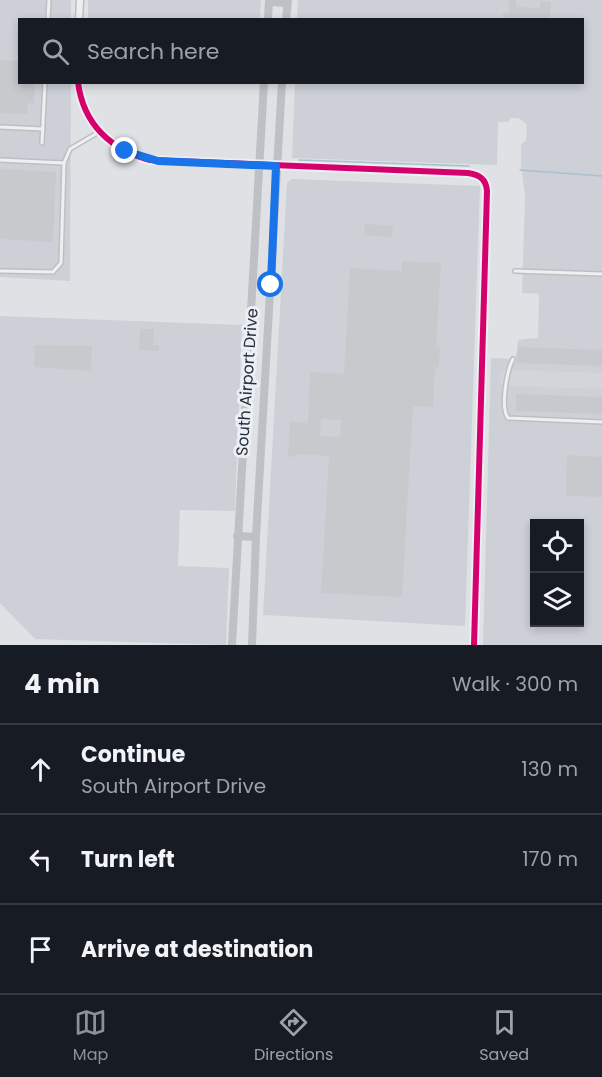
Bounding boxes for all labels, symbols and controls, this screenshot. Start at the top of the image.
search box [18,18,584,84]
icon: search [39,35,72,68]
text: Search here [87,36,220,67]
route end [111,137,137,163]
route start [257,271,283,297]
street label: South Airport Drive [230,307,264,457]
map controls [530,519,584,627]
button: locate [530,519,584,573]
button: layers [530,573,584,627]
text: 4 min [24,666,100,702]
text: Walk · 300 m [452,670,578,698]
text: Continue [81,739,185,770]
icon: ahead [24,753,57,786]
text: 130 m [521,755,578,783]
text: South Airport Drive [81,772,266,800]
icon: left [24,843,57,876]
text: Turn left [81,844,175,875]
text: 170 m [522,845,578,873]
icon: arrive [24,933,57,966]
text: Arrive at destination [81,934,313,965]
tab: Map [73,1006,108,1067]
tab: Directions [254,1006,333,1067]
tab: Saved [479,1006,529,1067]

